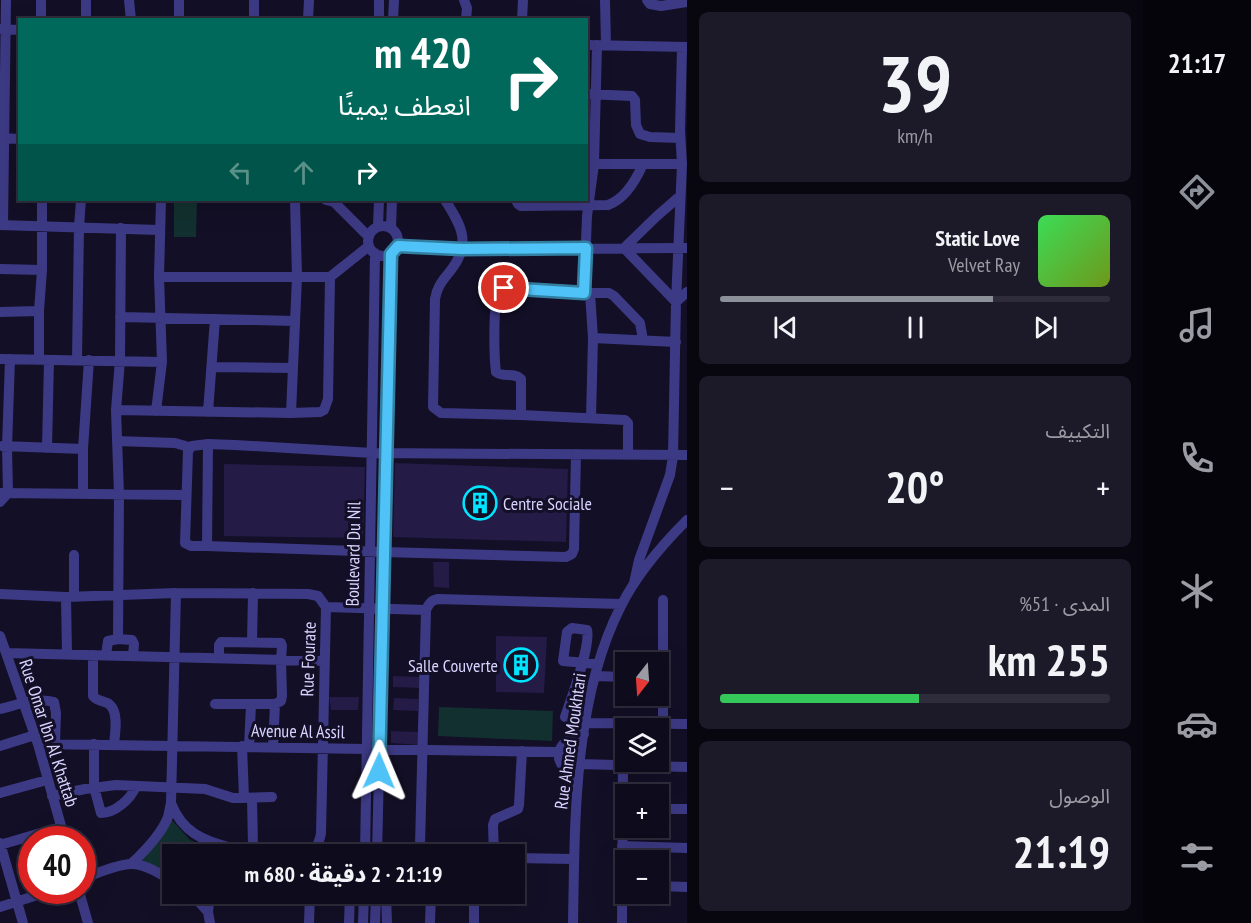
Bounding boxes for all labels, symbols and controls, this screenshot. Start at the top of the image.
text: 420 m [374,25,471,80]
text: 39 [878,33,952,134]
icon: right [492,42,570,120]
text: 21:17 [1168,46,1226,80]
text: انعطف يمينًا [338,88,471,122]
text: km/h [897,123,933,149]
icon: left [224,156,257,189]
icon: ahead [287,156,320,189]
icon: right [350,156,383,189]
icon: directions [1176,171,1218,213]
text: Static Love [935,224,1020,252]
text: Velvet Ray [948,252,1020,278]
pin [478,262,529,313]
icon: arrive [487,271,520,304]
icon: music [1176,304,1218,346]
icon: previous [769,311,802,344]
icon: pause [899,311,932,344]
icon: next [1029,311,1062,344]
text: التكييف [1046,418,1110,444]
icon: phone [1176,437,1218,479]
text: 20° [885,457,945,515]
text: − [720,466,734,509]
text: + [1096,466,1110,509]
building icon: Centre Sociale [462,485,498,521]
place label: Centre Sociale [503,492,592,515]
street label: Boulevard Du Nil [341,501,365,607]
icon: climate [1176,570,1218,612]
text: المدى · 51% [1019,591,1110,617]
street label: Rue Fourate [295,621,321,697]
text: 255 km [988,630,1110,688]
building icon: Salle Couverte [503,647,539,683]
north arrow [615,652,669,706]
map controls [615,652,669,904]
place label: Salle Couverte [408,654,498,677]
street label: Rue Omar Ibn Al Khattab [14,656,84,810]
street label: Rue Ahmed Moukhtari [549,671,591,811]
icon: car [1176,703,1218,745]
button: layers [615,718,669,772]
street label: Avenue Al Assil [251,719,346,743]
position arrow [347,739,411,803]
text: الوصول [1049,783,1110,809]
button: + [615,784,669,838]
text: 21:19 [1013,822,1110,880]
speed limit sign: 40 [18,826,96,904]
icon: filters [1176,836,1218,878]
button: − [615,850,669,904]
text: 21:19 · 2 دقيقة · 680 m [244,860,443,888]

